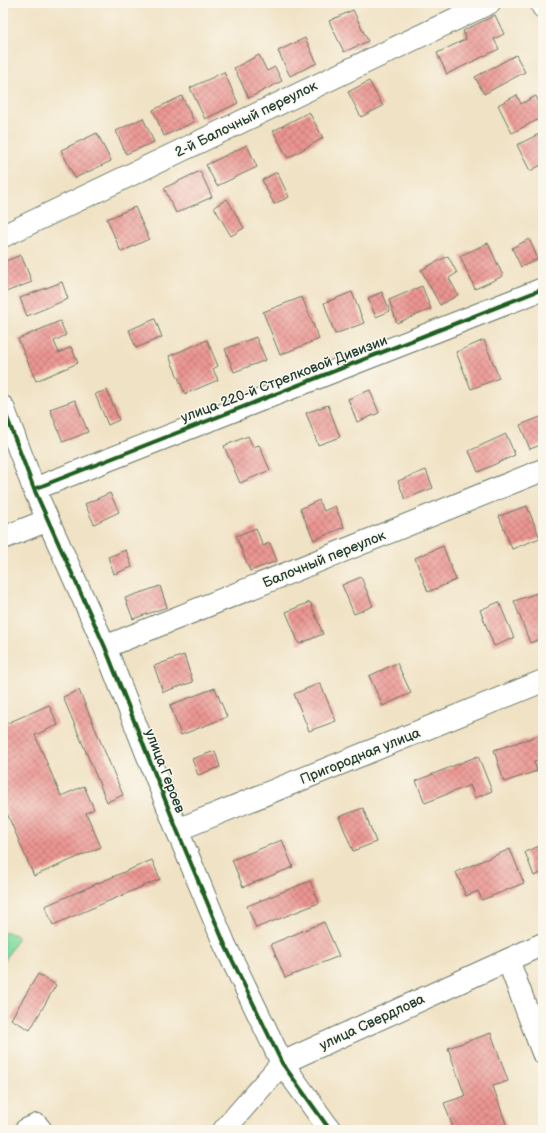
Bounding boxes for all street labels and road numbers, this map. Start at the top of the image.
street label: 2-й Балочный переулок [172,77,320,161]
street label: улица 220-й Стрелковой Дивизии [178,332,390,426]
street label: Балочный переулок [260,526,388,591]
street label: Пригородная улица [297,724,423,788]
street label: улица Героев [141,727,189,816]
street label: улица Свердлова [317,990,428,1054]

